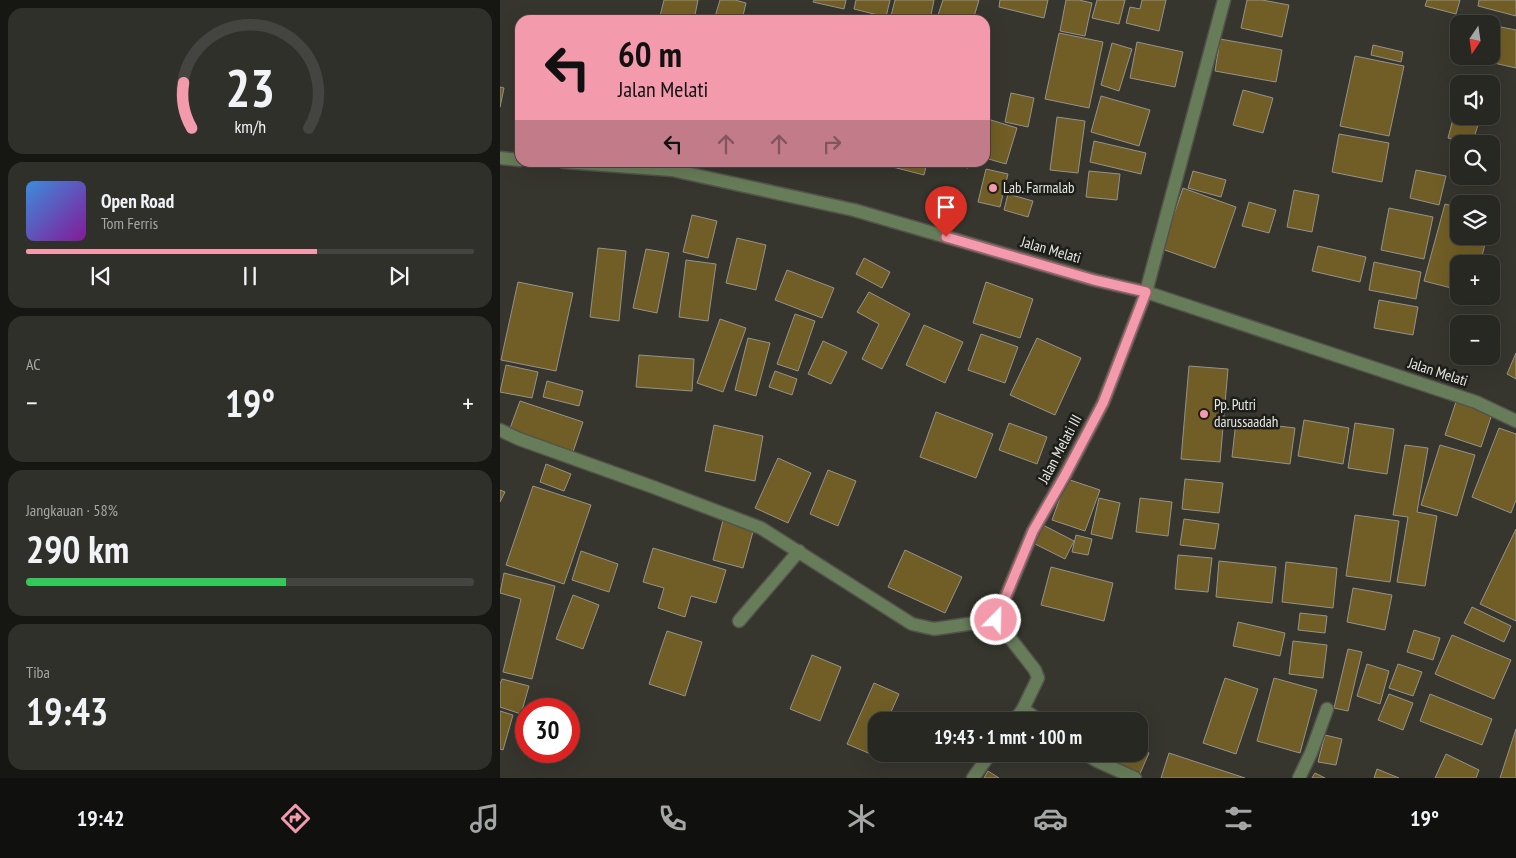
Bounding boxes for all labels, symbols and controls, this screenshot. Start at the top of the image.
north arrow [1450,15,1500,65]
map controls [1450,15,1500,365]
text: 60 m [618,31,682,77]
icon: left [535,35,600,100]
text: 23 [225,54,275,121]
text: Jalan Melati [618,75,708,103]
button: sound [1450,75,1500,125]
text: km/h [234,115,266,138]
icon: left [659,130,687,158]
icon: ahead [712,130,740,158]
icon: ahead [765,130,793,158]
icon: right [818,130,846,158]
button: search [1450,135,1500,185]
place label: Lab. Farmalab [1003,178,1074,197]
marker: Lab. Farmalab [987,182,999,194]
pin [925,186,967,237]
text: Open Road [101,189,174,213]
icon: arrive [932,193,960,221]
button: layers [1450,195,1500,245]
text: Tom Ferris [101,213,158,233]
street label: Jalan Melati [1018,232,1083,267]
button: + [1450,255,1500,305]
icon: previous [87,262,115,290]
icon: pause [236,262,264,290]
icon: next [385,262,413,290]
button: − [1450,315,1500,365]
street label: Jalan Melati [1405,353,1470,390]
text: AC [26,354,41,374]
text: 19° [225,378,275,427]
text: − [26,384,38,421]
text: + [462,384,474,421]
place label: Pp. Putri darussaadah [1214,395,1278,431]
marker: Pp. Putri darussaadah [1198,408,1210,420]
street label: Jalan Melati III [1033,411,1086,487]
text: Jangkauan · 58% [26,500,118,520]
text: 290 km [26,524,129,573]
position arrow [969,593,1021,645]
text: Tiba [26,662,50,682]
text: 19:43 [26,686,108,735]
speed limit sign: 30 [515,698,580,763]
text: 19:43 · 1 mnt · 100 m [934,725,1082,749]
icon: directions [278,801,313,836]
icon: music [467,801,502,836]
icon: phone [655,801,690,836]
icon: climate [844,801,879,836]
icon: car [1033,801,1068,836]
icon: filters [1221,801,1256,836]
text: 19:42 [77,804,124,832]
text: 19° [1410,804,1439,832]

